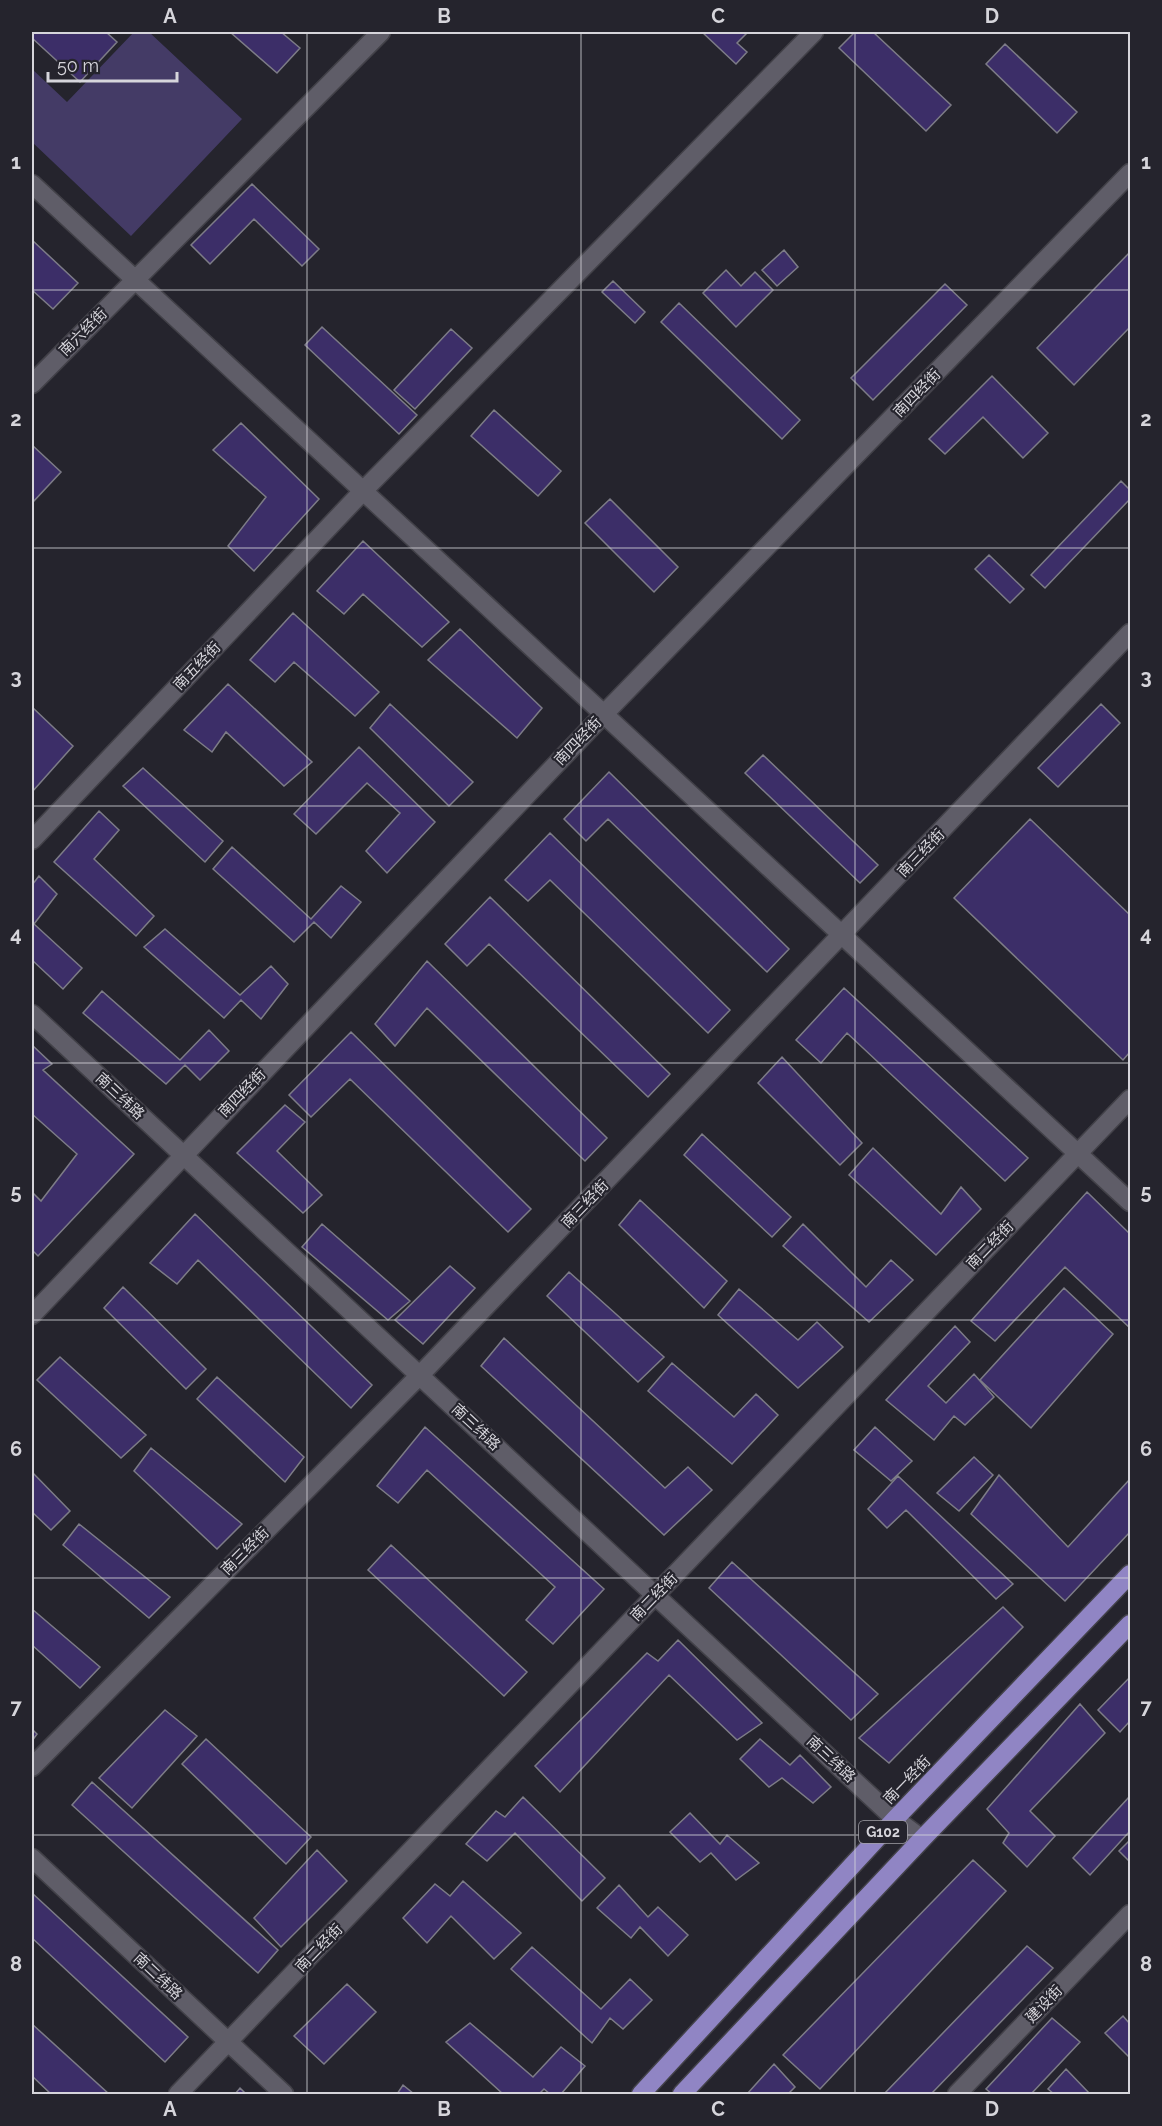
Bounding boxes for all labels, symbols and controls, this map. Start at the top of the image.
text: A [163,4,177,28]
text: B [437,4,451,28]
text: C [711,4,725,28]
text: D [985,4,999,28]
scale bar [48,45,177,83]
text: 50 m [57,55,99,76]
text: 1 [11,150,21,174]
text: 1 [1141,150,1151,174]
street label: 南六经街 [55,304,111,360]
street label: 南四经街 [890,365,944,421]
text: 2 [10,407,22,431]
text: 2 [1140,407,1152,431]
street label: 南五经街 [170,638,224,694]
text: 3 [10,665,22,689]
text: 3 [1140,665,1152,689]
street label: 南四经街 [551,713,605,769]
street label: 南三经街 [894,825,948,881]
text: 4 [10,922,22,946]
text: 4 [1140,922,1152,946]
street label: 南四经街 [215,1065,269,1121]
street label: 南三纬路 [92,1069,148,1123]
street label: 南三经街 [558,1176,612,1232]
text: 5 [10,1180,22,1204]
text: 5 [1140,1180,1152,1204]
street label: 南二经街 [963,1217,1017,1273]
street label: 南三纬路 [448,1400,504,1454]
text: 6 [10,1437,22,1461]
text: 6 [1140,1437,1152,1461]
street label: 南三经街 [217,1523,273,1579]
street label: 南二经街 [627,1569,681,1625]
text: 7 [10,1695,22,1719]
text: 7 [1140,1695,1152,1719]
street label: 南三纬路 [803,1732,859,1786]
street label: 南一经街 [880,1752,934,1808]
road number: G102 [859,1821,907,1843]
street label: 南二经街 [292,1920,346,1976]
street label: 南二纬路 [130,1949,186,2003]
text: 8 [10,1952,22,1976]
text: 8 [1140,1952,1152,1976]
street label: 建设街 [1022,1982,1066,2026]
text: A [163,2097,177,2121]
text: B [437,2097,451,2121]
text: C [711,2097,725,2121]
text: D [985,2097,999,2121]

